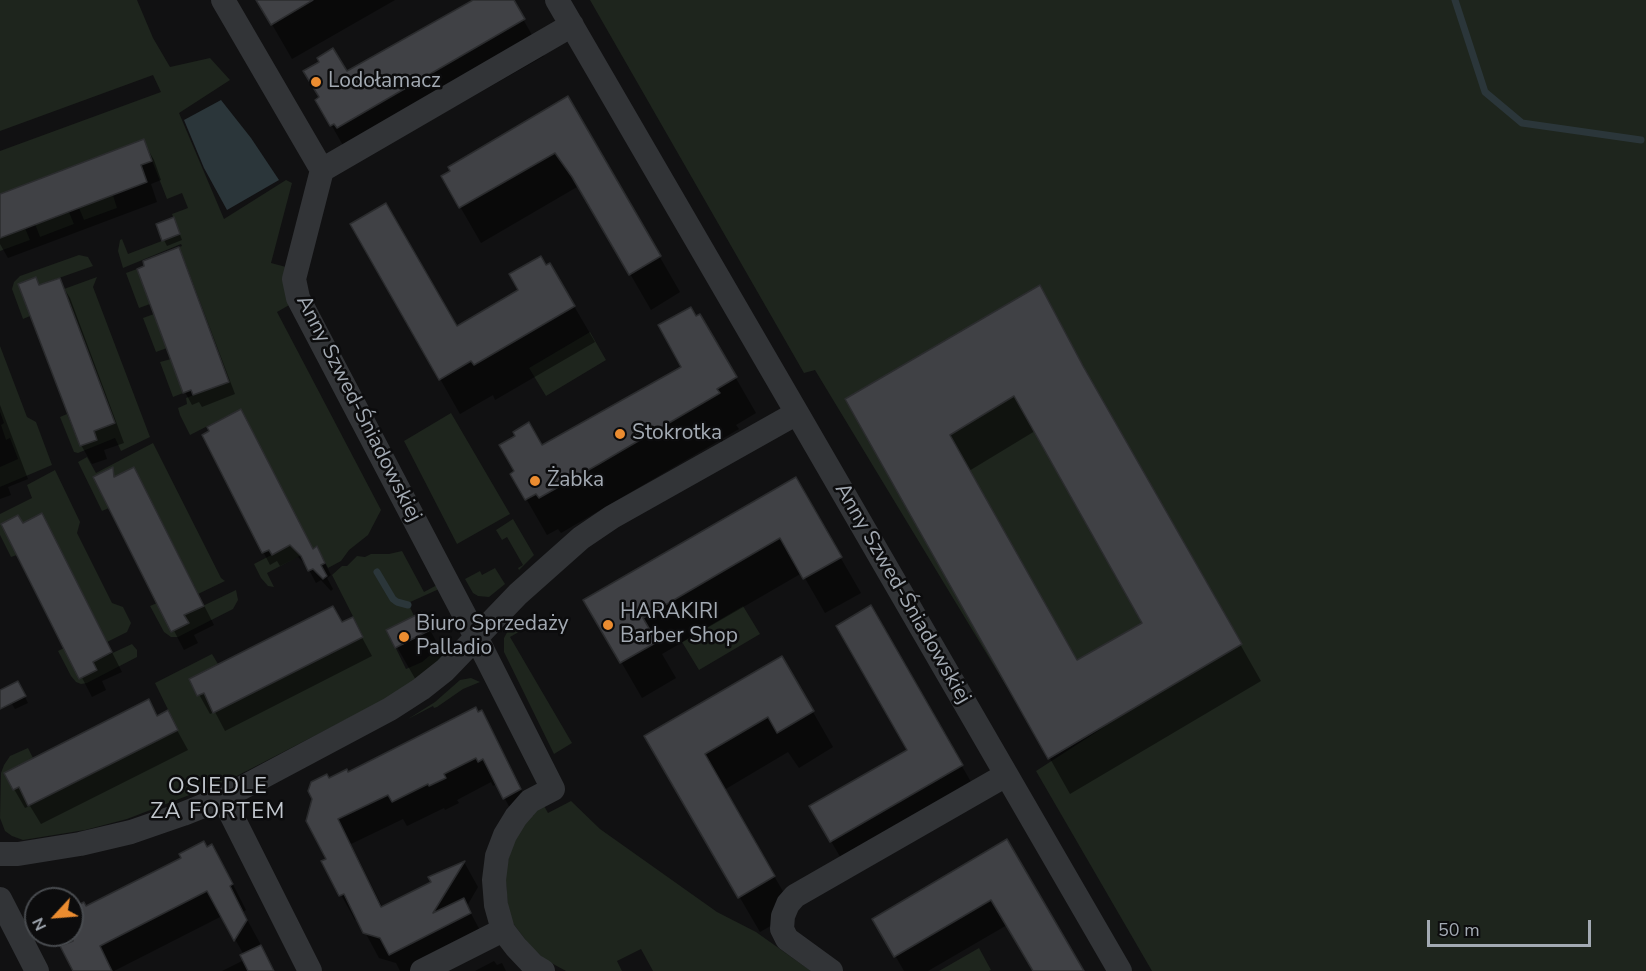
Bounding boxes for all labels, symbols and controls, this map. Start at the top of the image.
place label: Lodołamacz [328,69,441,95]
marker: Lodołamacz [309,75,323,89]
street label: Anny Szwed-Śniadowskiej [290,292,426,526]
place label: Stokrotka [632,421,722,447]
marker: Stokrotka [613,427,627,441]
place label: Żabka [547,468,604,494]
marker: Żabka [528,474,542,488]
street label: Anny Szwed-Śniadowskiej [828,479,976,709]
place label: HARAKIRI Barber Shop [620,600,738,650]
place label: Biuro Sprzedaży Palladio [416,612,568,662]
marker: HARAKIRI Barber Shop [601,618,615,632]
marker: Biuro Sprzedaży Palladio [397,630,411,644]
district label: OSIEDLE ZA FORTEM [150,775,286,826]
north arrow [24,887,84,947]
scale bar [1430,908,1594,946]
text: N [27,914,52,934]
text: 50 m [1438,918,1480,942]

